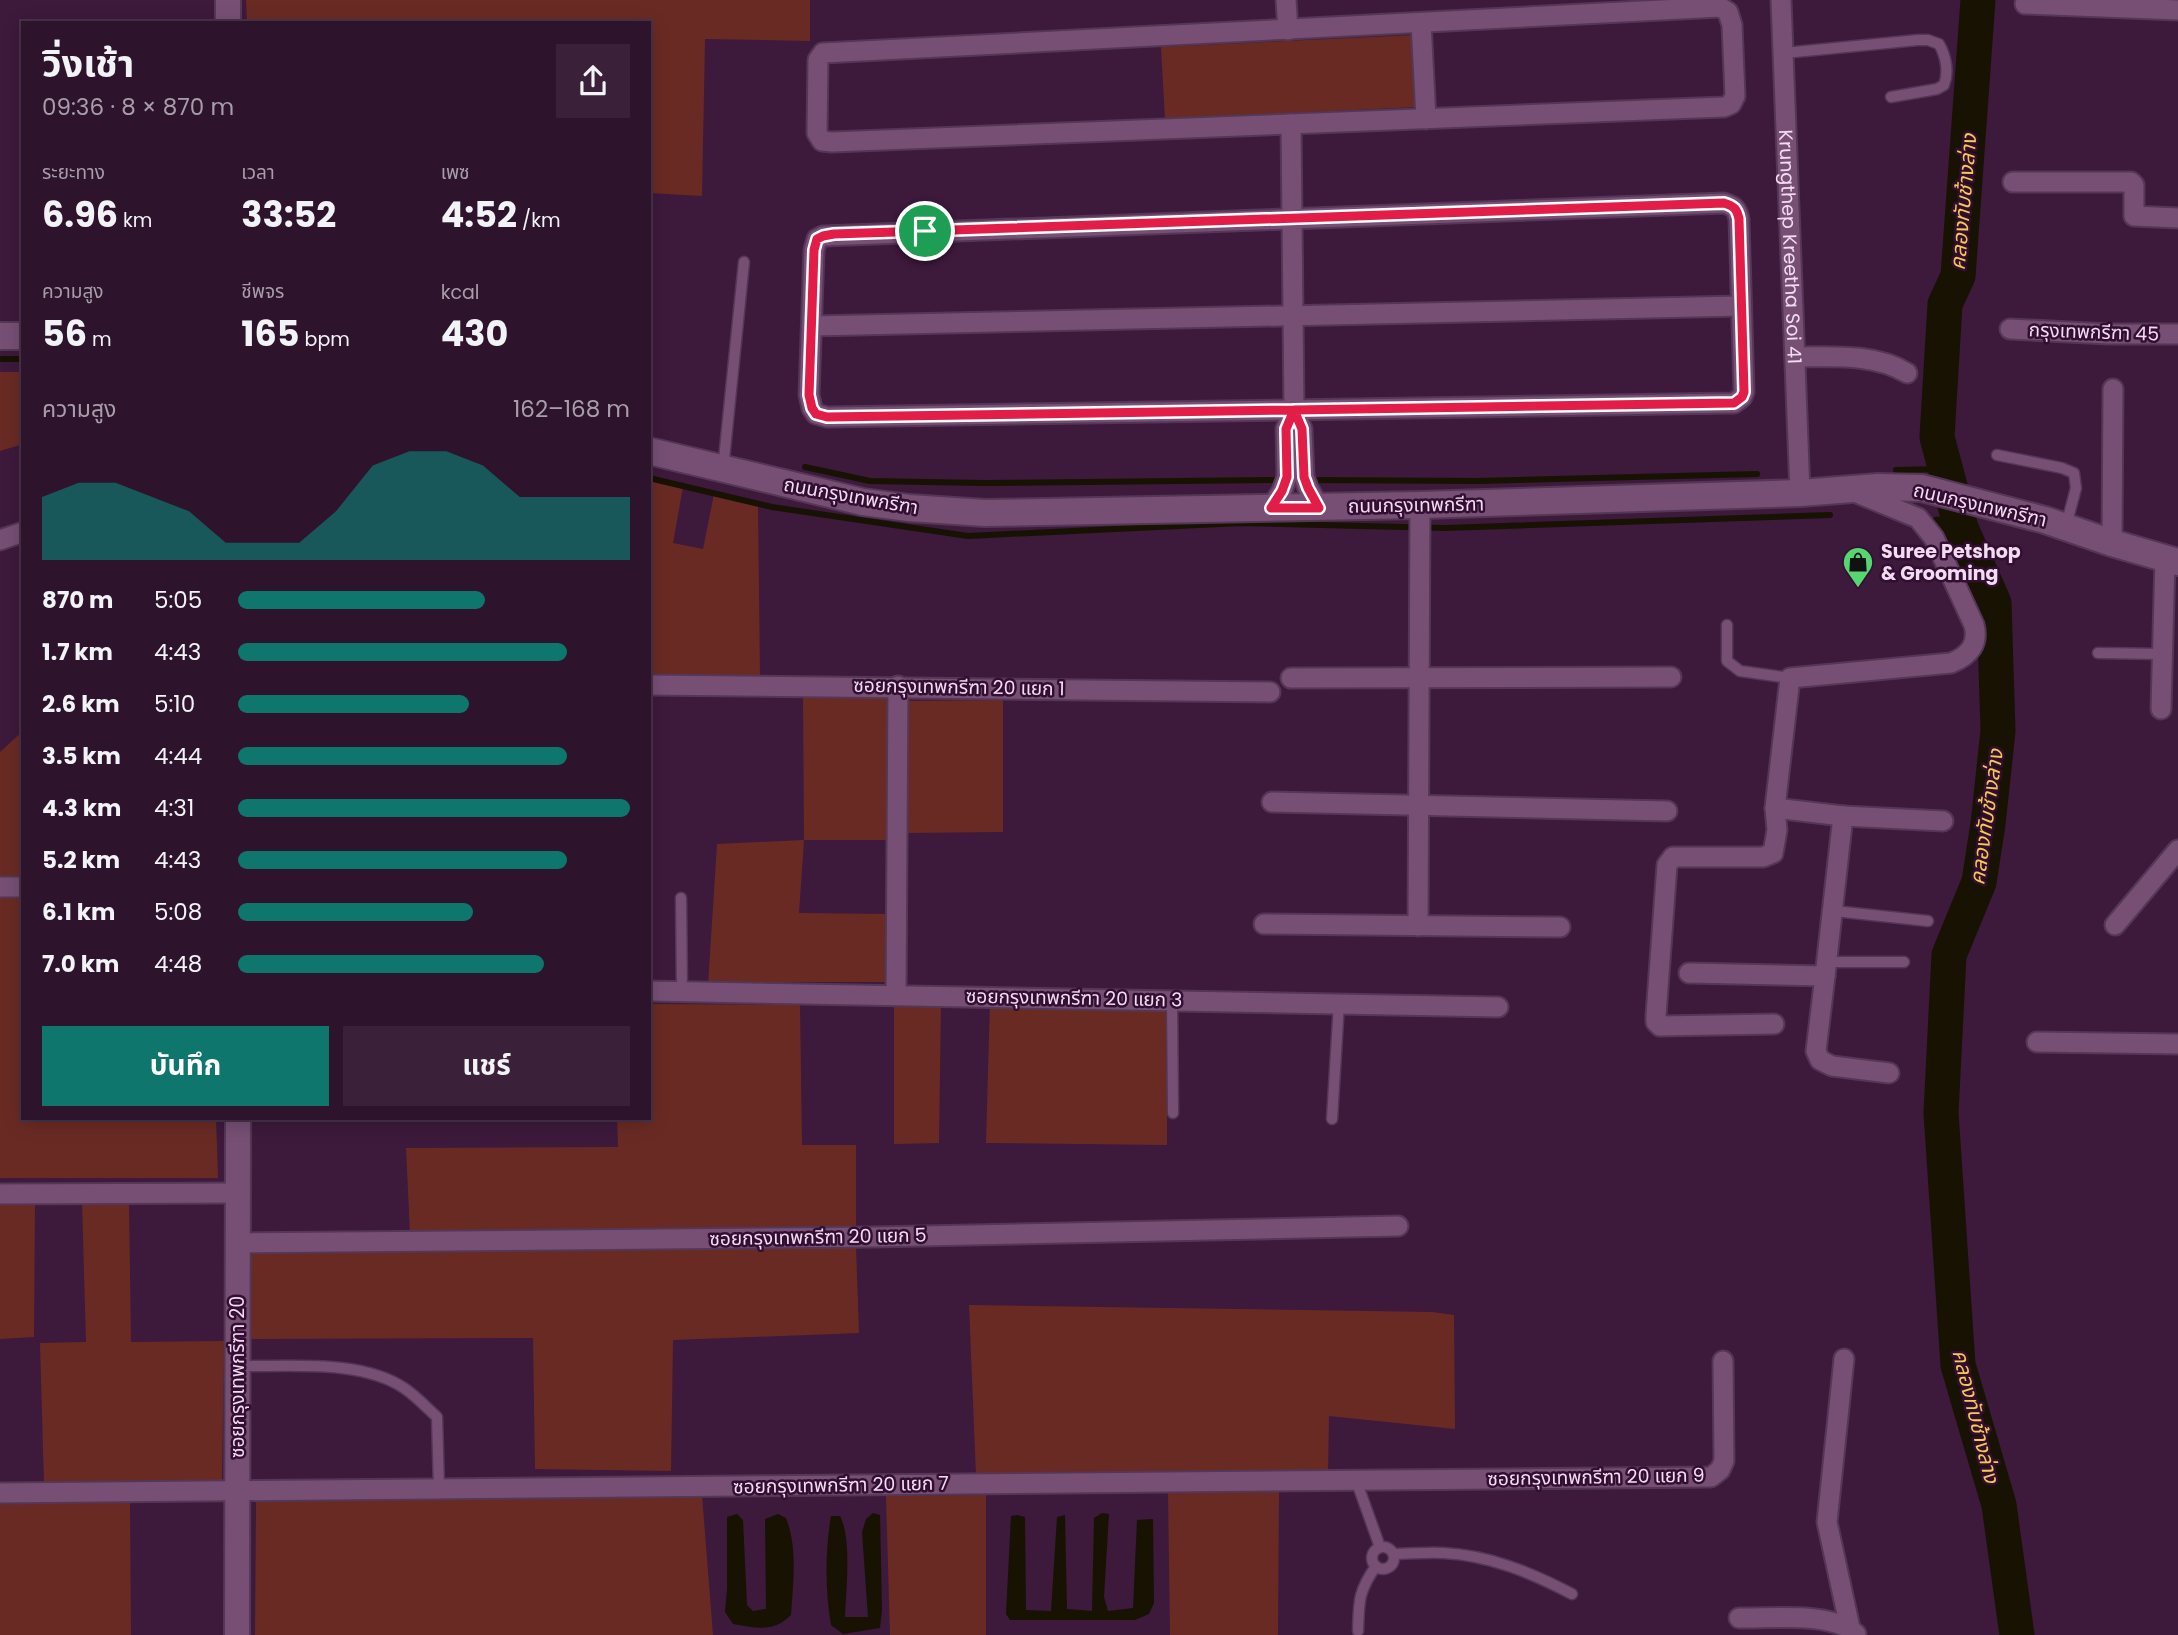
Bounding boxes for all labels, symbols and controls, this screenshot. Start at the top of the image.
text: วิ่งเช้า [42,37,134,90]
button: share [556,44,630,118]
text: 09:36 · 8 × 870 m [42,91,234,123]
street label: Krungthep Kreetha Soi 41 [1773,129,1809,365]
water label: คลองทับช้างล่าง [1943,131,1984,271]
text: ระยะทาง [42,159,105,186]
text: เวลา [241,159,275,186]
text: เพซ [441,159,470,186]
text: 6.96 [42,190,118,239]
text: 33:52 [241,190,336,239]
text: 4:52 [441,190,517,239]
pin [895,201,955,261]
text: km [118,207,152,234]
text: /km [517,207,561,234]
icon: arrive [906,212,944,250]
text: ความสูง [42,278,103,305]
text: ชีพจร [241,278,284,305]
text: kcal [441,279,480,306]
text: 56 [42,309,87,358]
text: 165 [241,309,300,358]
text: 430 [441,309,508,358]
street label: กรุงเทพกรีฑา 45 [2028,316,2160,348]
text: m [87,326,112,353]
text: bpm [300,326,350,353]
text: ความสูง [42,393,116,425]
text: 162–168 m [513,393,630,425]
street label: ถนนกรุงเทพกรีฑา [782,471,920,521]
street label: ถนนกรุงเทพกรีฑา [1911,477,2049,533]
street label: ถนนกรุงเทพกรีฑา [1348,490,1484,520]
place label: Suree Petshop & Grooming [1881,538,2021,587]
shop icon: Suree Petshop & Grooming [1841,545,1875,589]
text: 870 m [42,584,113,616]
text: 5:05 [154,584,202,616]
text: 1.7 km [42,636,113,668]
text: 4:43 [154,636,201,668]
street label: ซอยกรุงเทพกรีฑา 20 แยก 1 [853,672,1065,702]
text: 2.6 km [42,688,120,720]
text: 5:10 [154,688,195,720]
text: 3.5 km [42,740,121,772]
text: 4:44 [154,740,202,772]
water label: คลองทับช้างล่าง [1962,746,2010,887]
text: 4.3 km [42,792,121,824]
text: 4:31 [154,792,194,824]
text: 5.2 km [42,844,120,876]
text: 4:43 [154,844,201,876]
text: 6.1 km [42,896,115,928]
text: 5:08 [154,896,202,928]
text: 7.0 km [42,948,119,980]
text: 4:48 [154,948,202,980]
street label: ซอยกรุงเทพกรีฑา 20 แยก 3 [966,983,1182,1013]
button: บันทึก [42,1026,329,1106]
button: แชร์ [343,1026,630,1106]
street label: ซอยกรุงเทพกรีฑา 20 แยก 5 [709,1222,927,1252]
street label: ซอยกรุงเทพกรีฑา 20 [224,1296,251,1458]
water label: คลองทับช้างล่าง [1945,1346,2007,1488]
street label: ซอยกรุงเทพกรีฑา 20 แยก 9 [1487,1462,1705,1492]
street label: ซอยกรุงเทพกรีฑา 20 แยก 7 [733,1470,949,1500]

